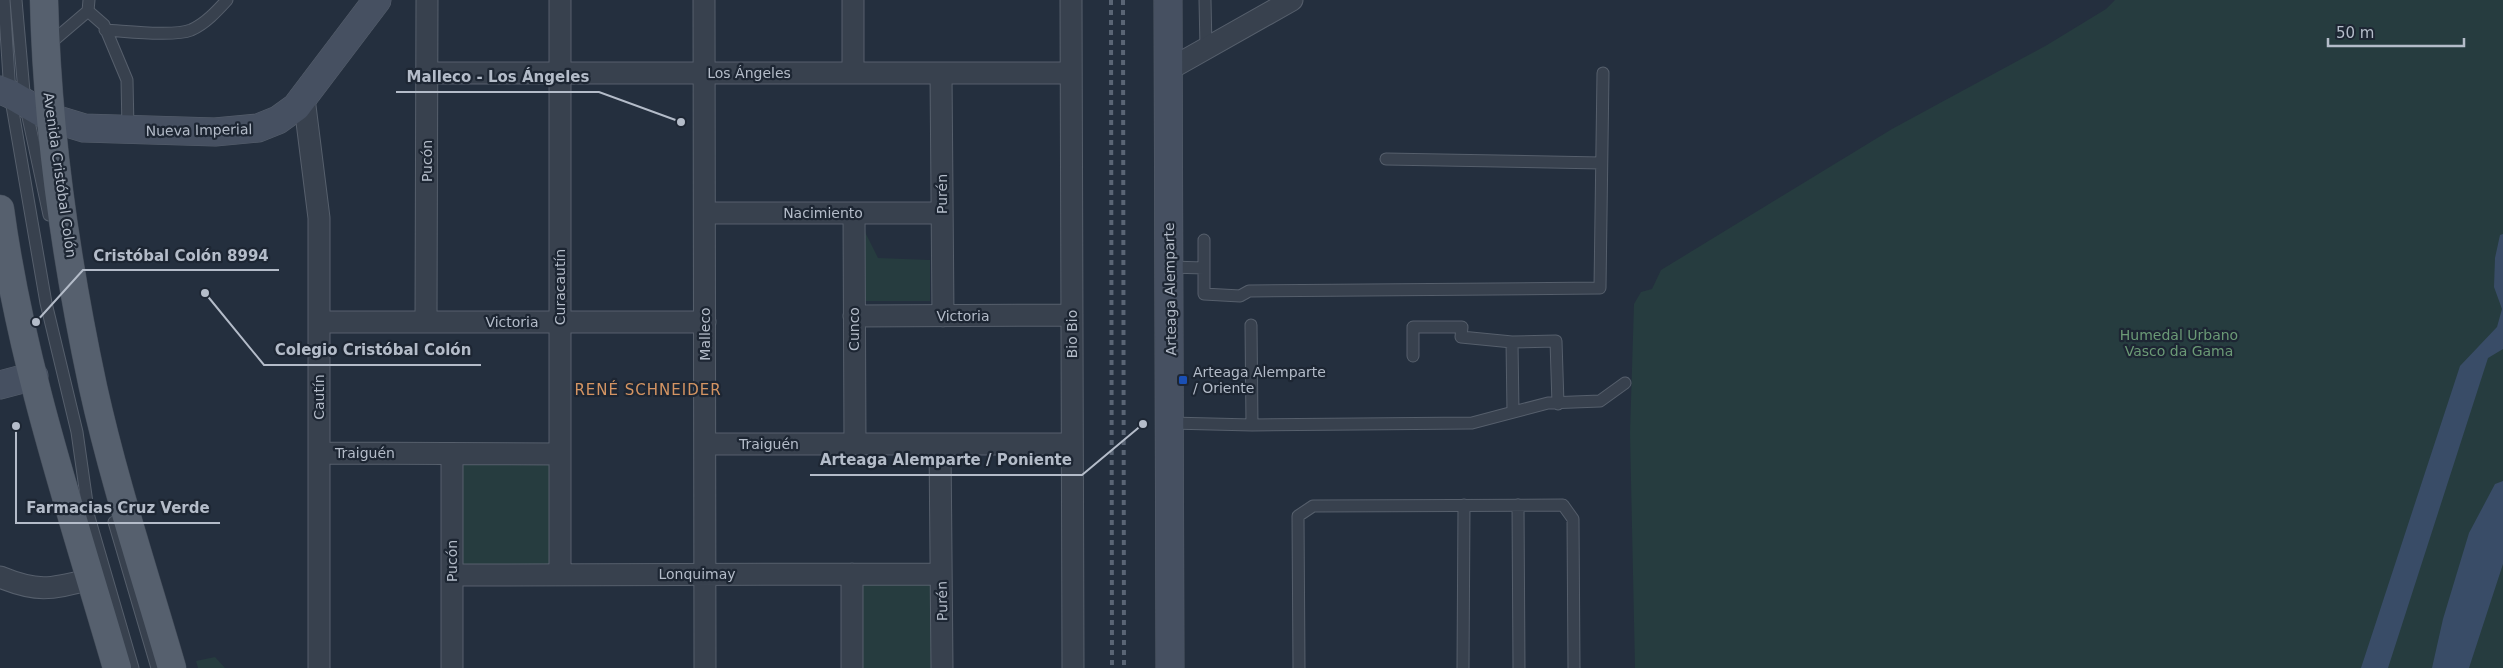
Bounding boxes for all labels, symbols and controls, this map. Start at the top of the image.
scale bar [2328,15,2464,47]
text: 50 m [2336,24,2374,42]
callout: Malleco - Los Ángeles [396,62,599,92]
street label: Los Ángeles [707,65,791,81]
text: Malleco - Los Ángeles [407,67,589,86]
street label: Avenida Cristóbal Colón [40,91,80,259]
street label: Nueva Imperial [146,121,252,139]
street label: Pucón [419,140,435,182]
street label: Purén [934,174,950,214]
street label: Nacimiento [783,205,863,221]
street label: Arteaga Alemparte [1161,222,1179,356]
callout: Cristóbal Colón 8994 [83,240,279,270]
text: Cristóbal Colón 8994 [93,247,269,265]
street label: Curacautín [552,249,568,325]
street label: Malleco [697,307,713,361]
street label: Cunco [846,307,862,351]
street label: Victoria [936,308,990,324]
street label: Bio Bio [1064,310,1080,358]
street label: Victoria [485,314,539,330]
park label: Humedal Urbano Vasco da Gama [2120,327,2238,359]
callout: Colegio Cristóbal Colón [264,335,481,365]
text: Colegio Cristóbal Colón [275,341,471,359]
place label: Arteaga Alemparte / Oriente [1193,364,1326,396]
street label: Cautín [311,374,327,420]
marker: Arteaga Alemparte / Oriente [1177,374,1189,386]
district label: RENÉ SCHNEIDER [574,380,722,399]
street label: Traiguén [738,436,799,452]
street label: Traiguén [334,445,395,461]
callout: Arteaga Alemparte / Poniente [810,445,1082,475]
text: Arteaga Alemparte / Poniente [820,451,1072,469]
callout: Farmacias Cruz Verde [16,493,220,523]
text: Farmacias Cruz Verde [26,499,210,517]
street label: Pucón [444,540,460,582]
street label: Lonquimay [658,566,736,582]
street label: Purén [934,581,950,621]

